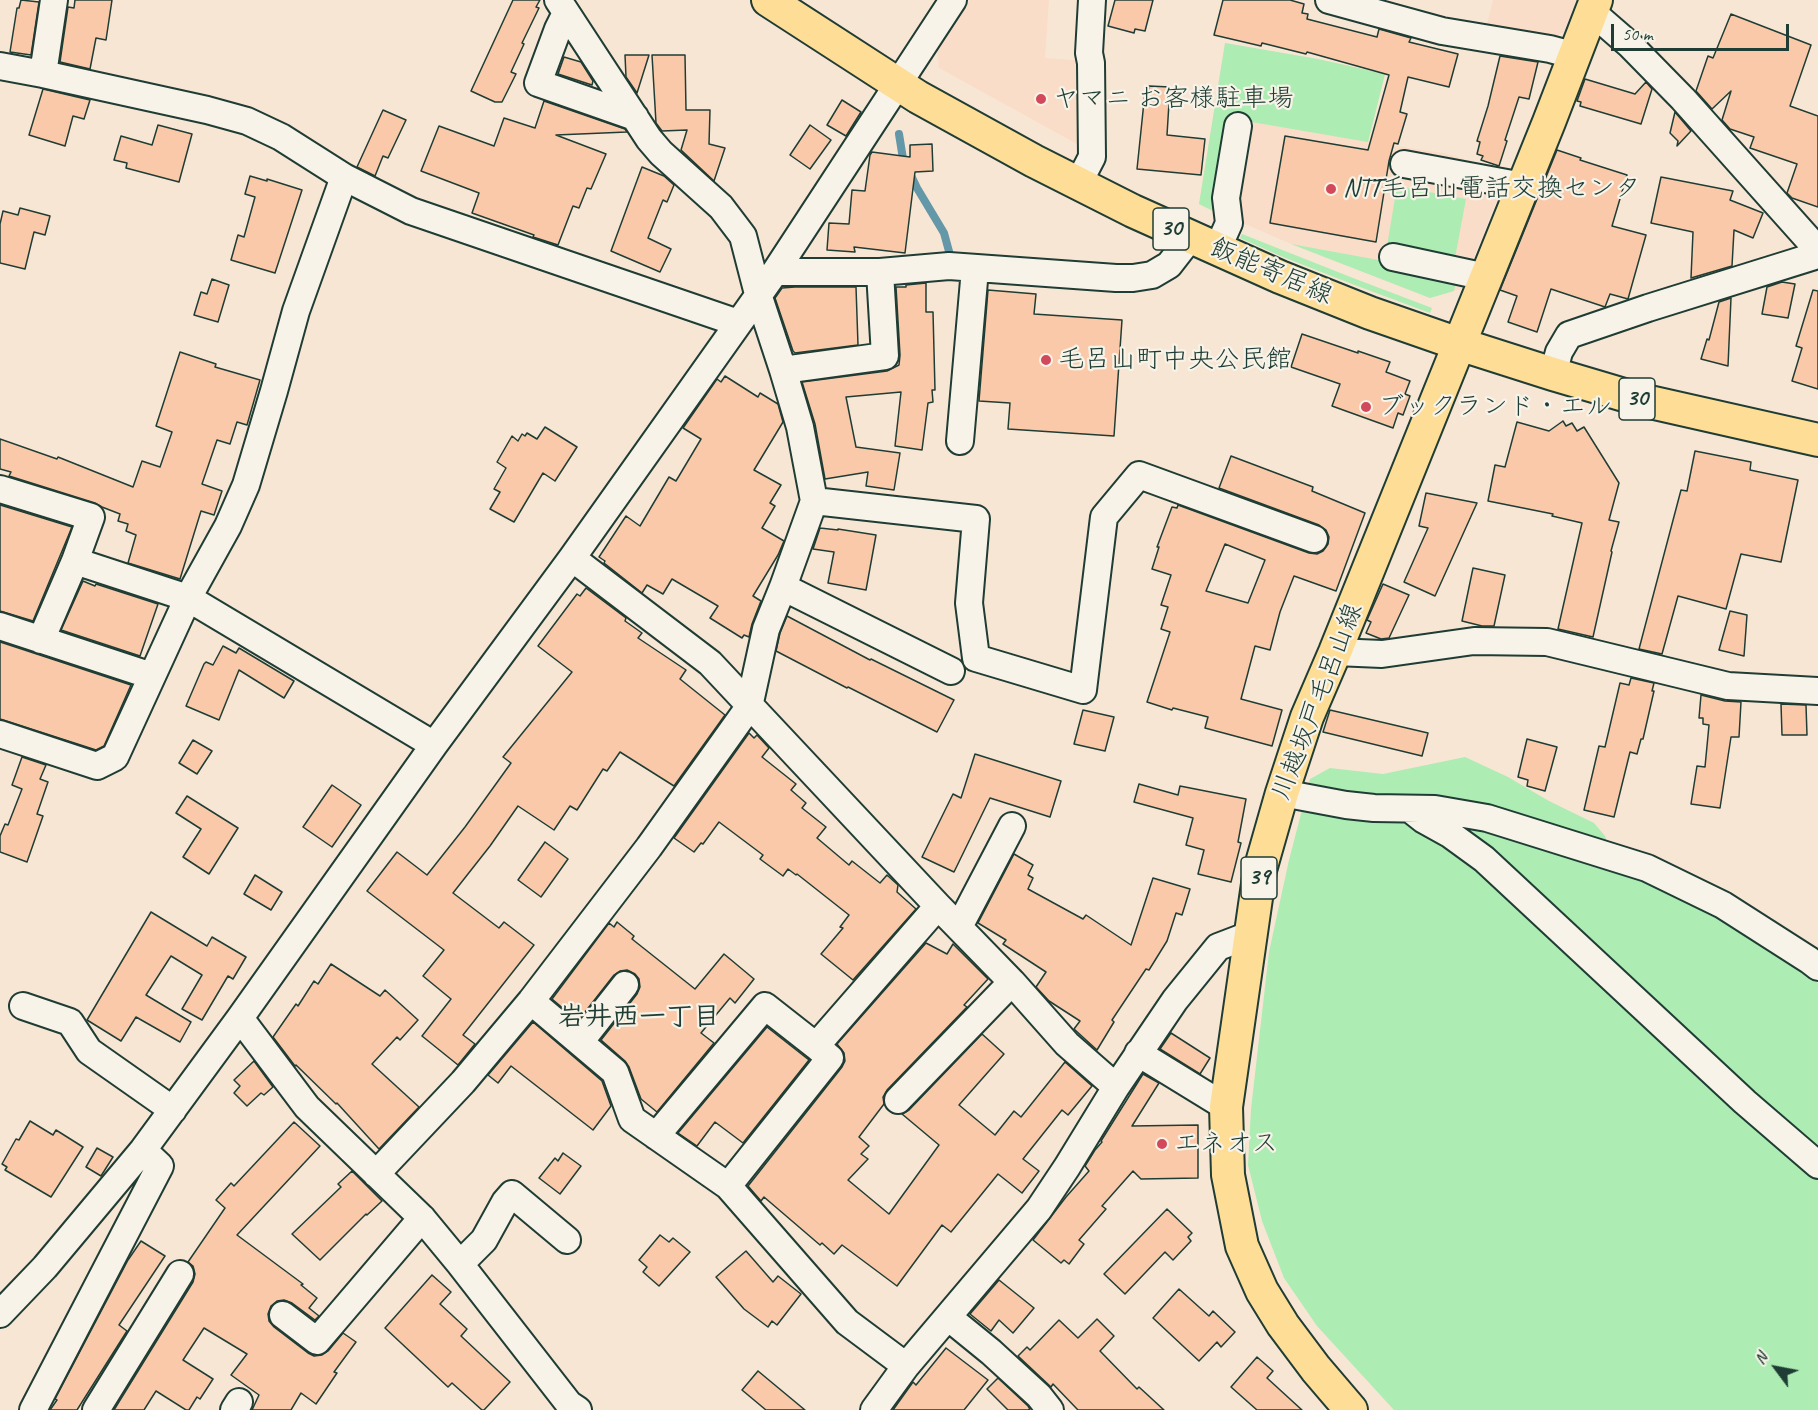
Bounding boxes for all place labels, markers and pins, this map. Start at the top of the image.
place label: ヤマニ お客様駐車場 [1053,83,1293,115]
marker: ヤマニ お客様駐車場 [1034,92,1048,106]
place label: NTT毛呂山電話交換センタ [1343,173,1641,205]
marker: NTT毛呂山電話交換センタ [1324,182,1338,196]
place label: 毛呂山町中央公民館 [1058,344,1292,376]
marker: 毛呂山町中央公民館 [1039,353,1053,367]
place label: ブックランド・エル [1378,391,1612,423]
marker: ブックランド・エル [1359,400,1373,414]
place label: エネオス [1174,1128,1278,1160]
marker: エネオス [1155,1137,1169,1151]

